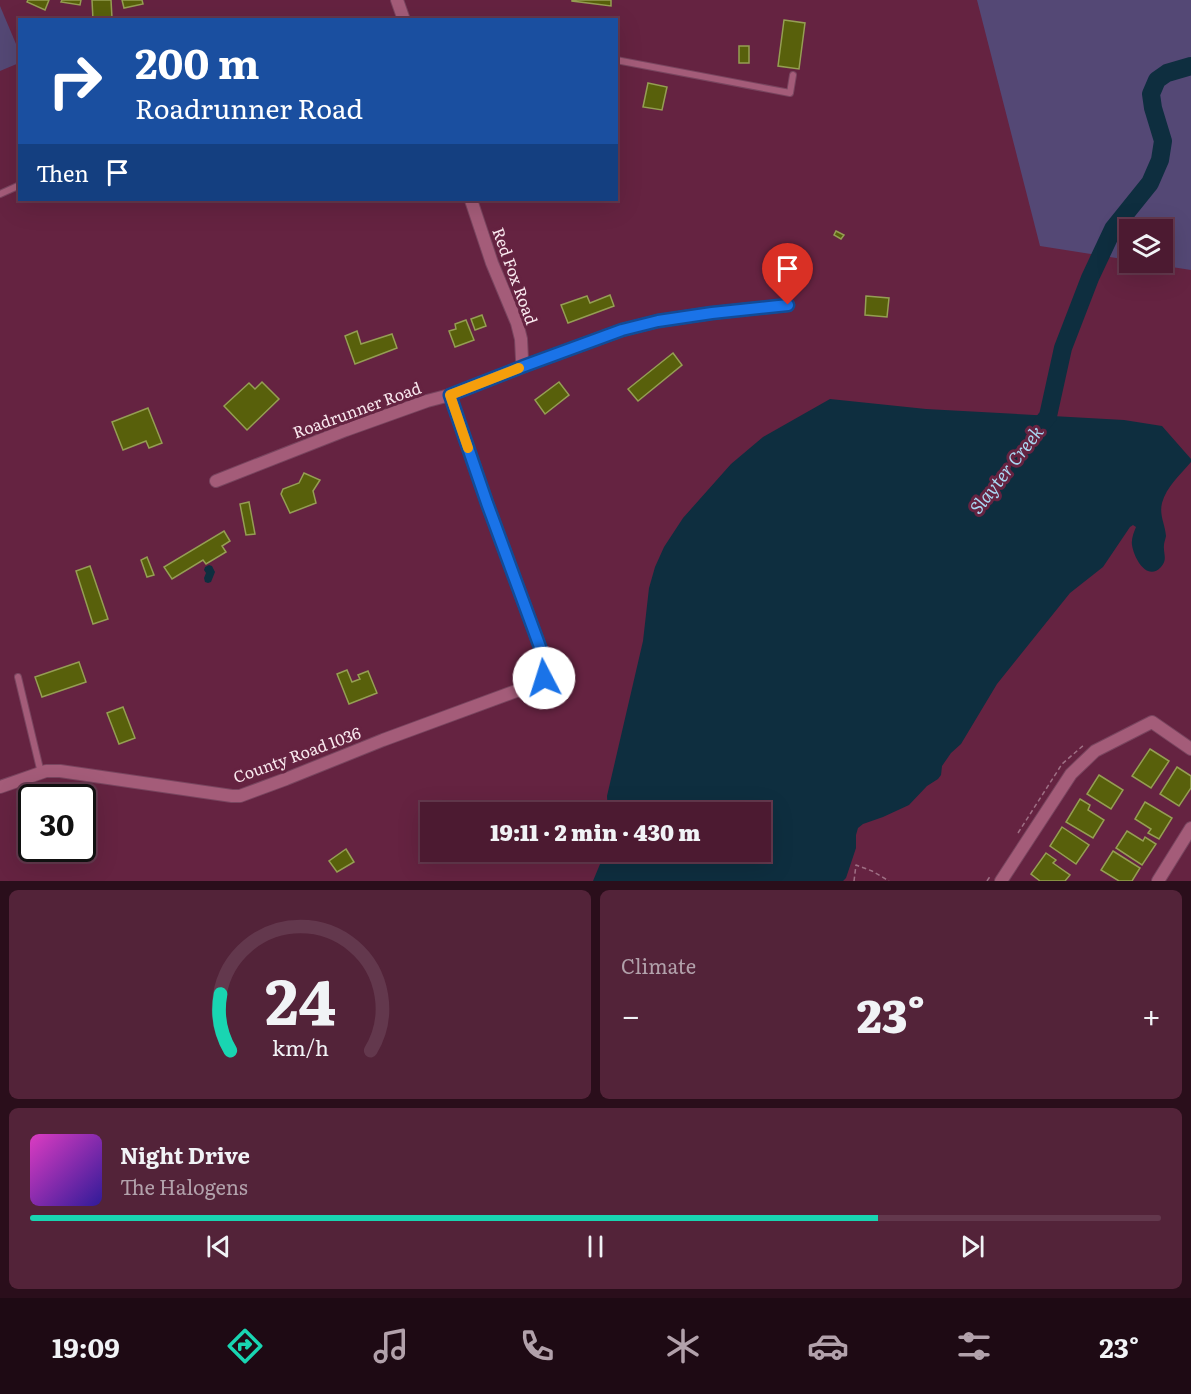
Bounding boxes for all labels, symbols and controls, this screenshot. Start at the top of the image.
text: 200 m [135,30,260,92]
icon: right [36,42,114,120]
text: Roadrunner Road [135,87,363,127]
text: Then [36,156,89,189]
icon: arrive [101,156,134,189]
map controls [1119,219,1173,273]
button: layers [1119,219,1173,273]
street label: Red Fox Road [487,224,545,328]
pin [762,243,813,305]
icon: arrive [771,252,804,285]
street label: Roadrunner Road [289,375,424,443]
water label: Slayter Creek [963,419,1049,519]
position arrow [512,646,576,710]
street label: County Road 1036 [229,720,364,788]
speed limit sign: 30 [18,784,96,862]
text: 19:11 · 2 min · 430 m [490,815,701,848]
text: Climate [621,950,696,980]
text: 24 [264,952,336,1044]
text: 23° [857,980,925,1047]
text: − [621,989,640,1038]
text: + [1142,989,1161,1038]
text: km/h [271,1032,329,1064]
text: Night Drive [120,1138,250,1171]
text: The Halogens [120,1171,248,1201]
icon: previous [202,1230,235,1263]
icon: pause [579,1230,612,1263]
icon: next [956,1230,989,1263]
icon: directions [224,1325,266,1367]
icon: music [370,1325,412,1367]
icon: phone [516,1325,558,1367]
icon: climate [662,1325,704,1367]
icon: car [807,1325,849,1367]
icon: filters [953,1325,995,1367]
text: 19:09 [52,1326,120,1366]
text: 23° [1099,1326,1139,1366]

